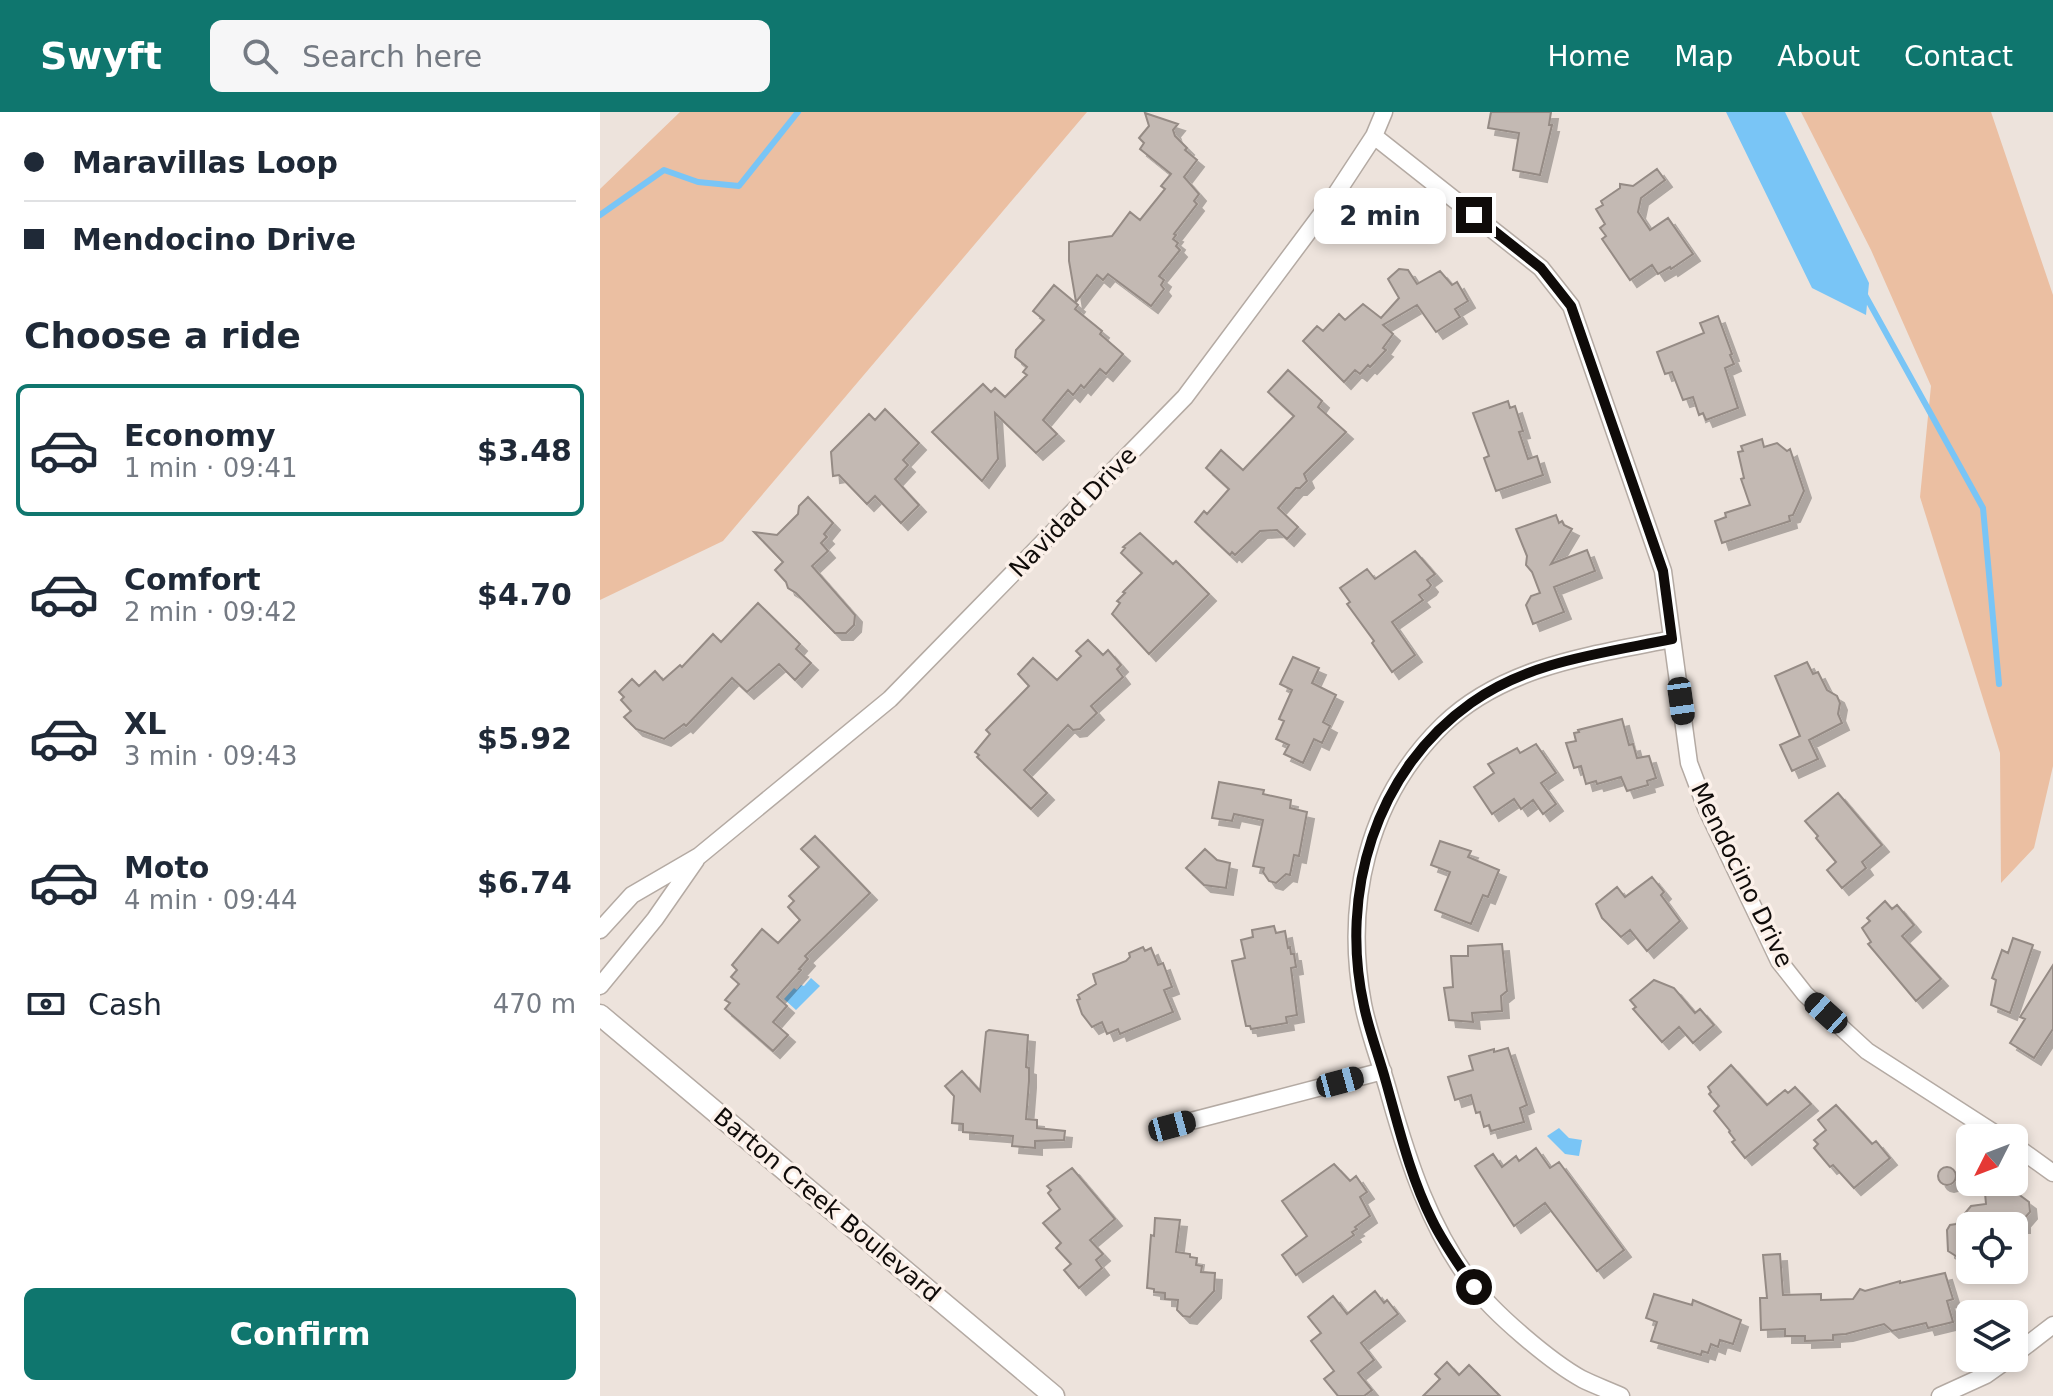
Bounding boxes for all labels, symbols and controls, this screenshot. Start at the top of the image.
search box [210,20,770,92]
text: Swyft [40,34,162,78]
icon: search [238,34,282,78]
text: Search here [302,39,482,74]
text: Home [1547,40,1630,73]
text: Map [1674,40,1733,73]
text: About [1777,40,1860,73]
text: Contact [1904,40,2013,73]
text: Maravillas Loop [72,145,338,180]
callout: 2 min [1314,187,1446,243]
route end [1456,197,1492,233]
text: 2 min [1339,201,1421,231]
text: Mendocino Drive [72,222,356,257]
text: Choose a ride [24,315,301,356]
icon: car [28,414,100,486]
text: Economy [124,418,276,453]
text: $3.48 [477,433,572,468]
street label: Navidad Drive [1004,441,1142,583]
text: 1 min · 09:41 [124,453,298,483]
icon: car [28,558,100,630]
text: Comfort [124,562,261,597]
text: $4.70 [477,577,572,612]
text: 2 min · 09:42 [124,597,298,627]
car [1666,676,1696,726]
icon: car [28,702,100,774]
text: XL [124,706,166,741]
text: $5.92 [477,721,572,756]
text: 3 min · 09:43 [124,741,298,771]
street label: Mendocino Drive [1685,778,1799,972]
icon: car [28,846,100,918]
text: Moto [124,850,209,885]
text: $6.74 [477,865,572,900]
text: 4 min · 09:44 [124,885,298,915]
icon: cash [24,982,68,1026]
text: Cash [88,987,162,1022]
car [1800,988,1852,1038]
text: 470 m [493,989,576,1019]
car [1314,1064,1366,1100]
street label: Barton Creek Boulevard [708,1102,946,1308]
car [1146,1108,1198,1144]
north arrow [1956,1124,2028,1196]
map controls [1956,1124,2028,1372]
button: locate [1956,1212,2028,1284]
route start [1456,1269,1492,1305]
button: Confirm [24,1288,576,1380]
button: layers [1956,1300,2028,1372]

